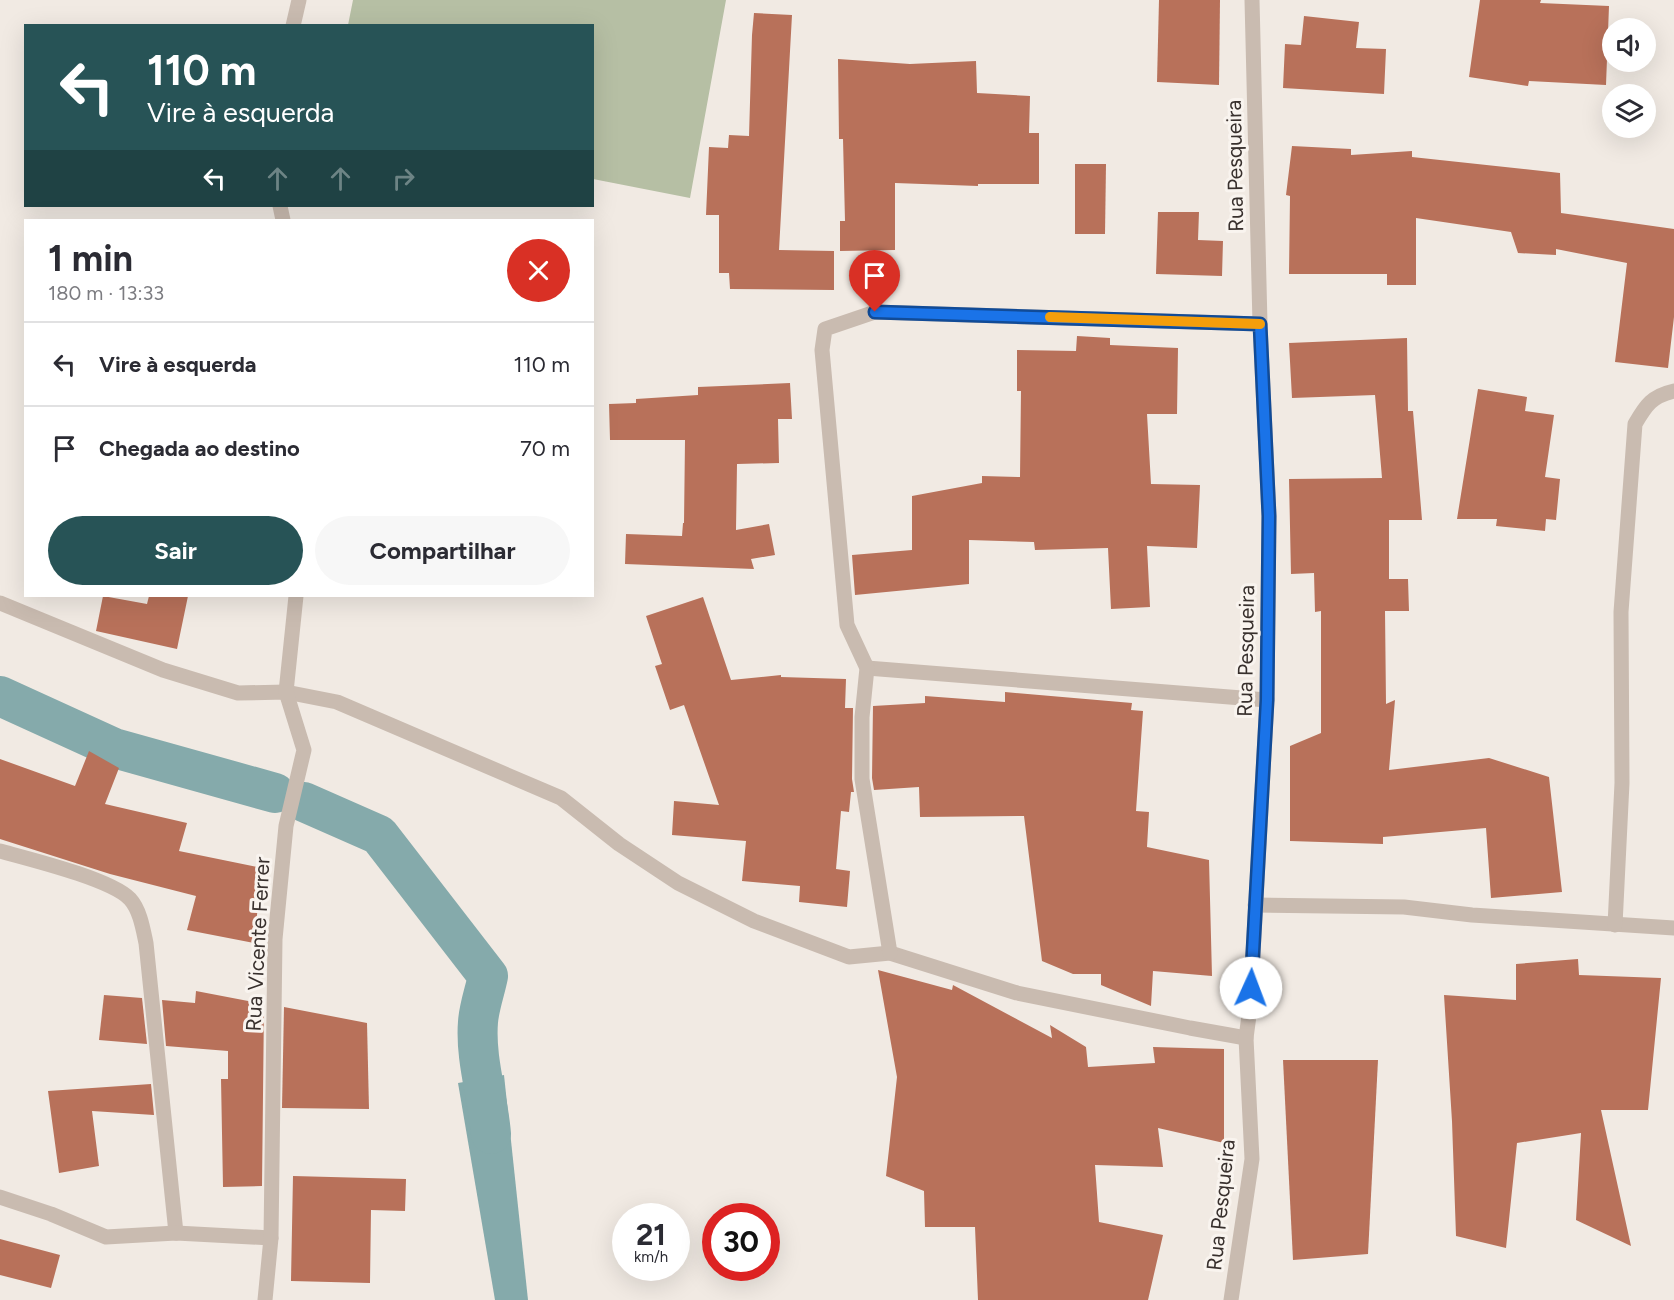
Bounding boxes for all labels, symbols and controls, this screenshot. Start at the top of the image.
map controls [1602,18,1656,138]
button: sound [1602,18,1656,72]
text: 110 m [147,45,256,96]
icon: left [48,48,126,126]
button: layers [1602,84,1656,138]
text: Vire à esquerda [147,96,334,129]
street label: Rua Pesqueira [1221,100,1248,232]
icon: left [198,162,231,195]
icon: ahead [261,162,294,195]
icon: ahead [324,162,357,195]
icon: right [387,162,420,195]
text: 1 min [48,237,133,280]
button: close [507,239,570,302]
pin [849,250,900,312]
icon: arrive [858,259,891,292]
text: 180 m · 13:33 [48,281,164,305]
icon: left [48,348,81,381]
text: Vire à esquerda [99,351,257,378]
text: 110 m [514,351,570,378]
icon: arrive [48,432,81,465]
text: Chegada ao destino [99,435,300,462]
text: 70 m [520,435,570,462]
button: Sair [48,516,303,585]
button: Compartilhar [315,516,570,585]
street label: Rua Pesqueira [1232,585,1259,717]
street label: Rua Vicente Ferrer [240,856,275,1032]
position arrow [1219,956,1283,1020]
street label: Rua Pesqueira [1201,1138,1240,1272]
speed limit sign: 30 [702,1203,780,1281]
text: 21 [636,1216,666,1253]
text: km/h [634,1248,668,1266]

